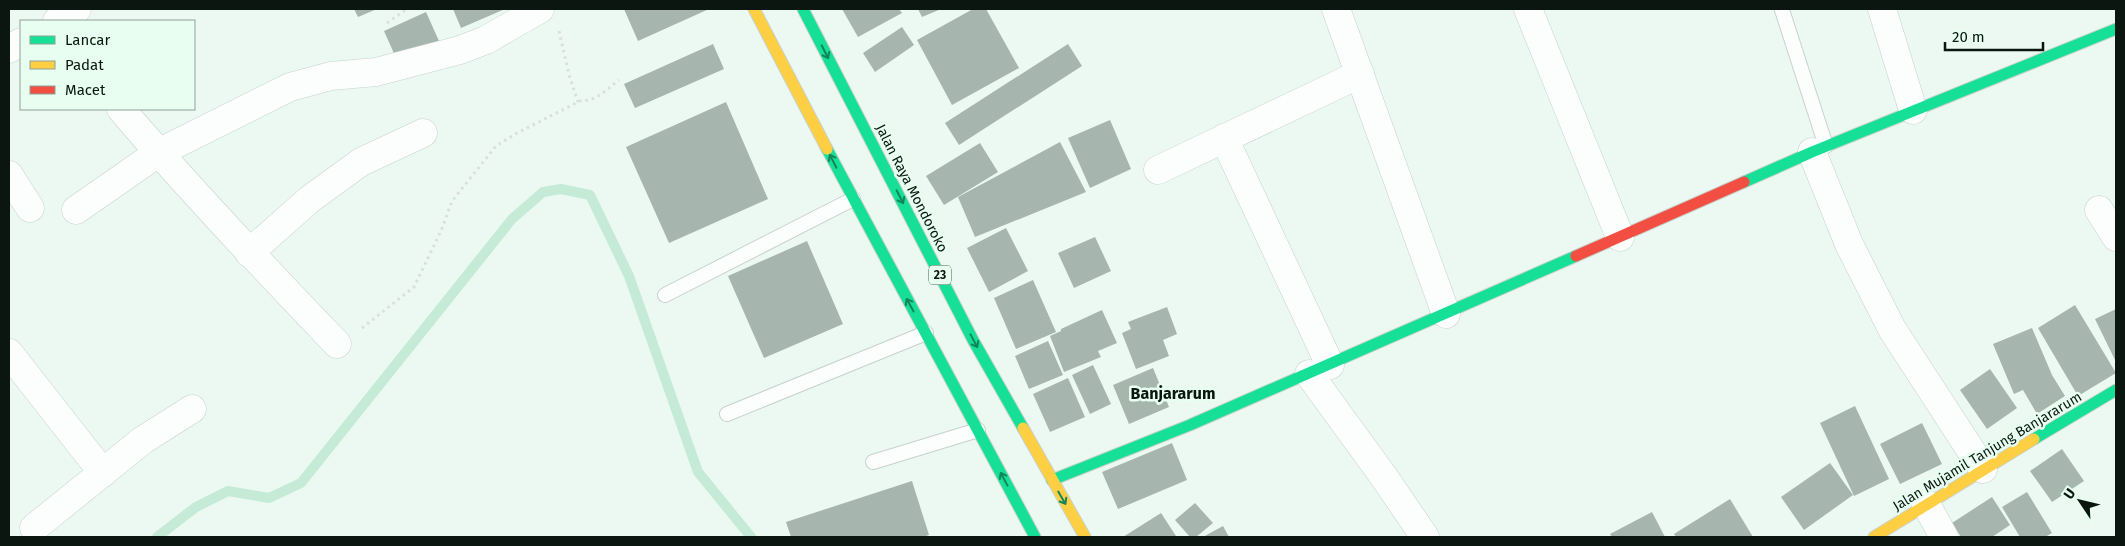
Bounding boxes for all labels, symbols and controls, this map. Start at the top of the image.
legend [20,20,195,110]
scale bar [1945,20,2042,52]
text: 20 m [1952,28,1985,46]
text: Lancar [65,31,110,49]
one-way arrow [821,44,830,59]
text: Padat [65,56,104,74]
text: Macet [65,81,106,99]
street label: Jalan Raya Mondoroko [872,121,951,255]
one-way arrow [828,154,838,169]
one-way arrow [895,189,905,204]
road number: 23 [929,266,951,284]
one-way arrow [905,297,915,312]
one-way arrow [970,333,979,348]
district label: Banjararum [1131,384,1215,403]
street label: Jalan Mujamil Tanjung Banjararum [1890,388,2085,515]
one-way arrow [998,472,1008,486]
north arrow [2055,476,2105,526]
text: U [2060,485,2079,502]
one-way arrow [1058,490,1068,505]

